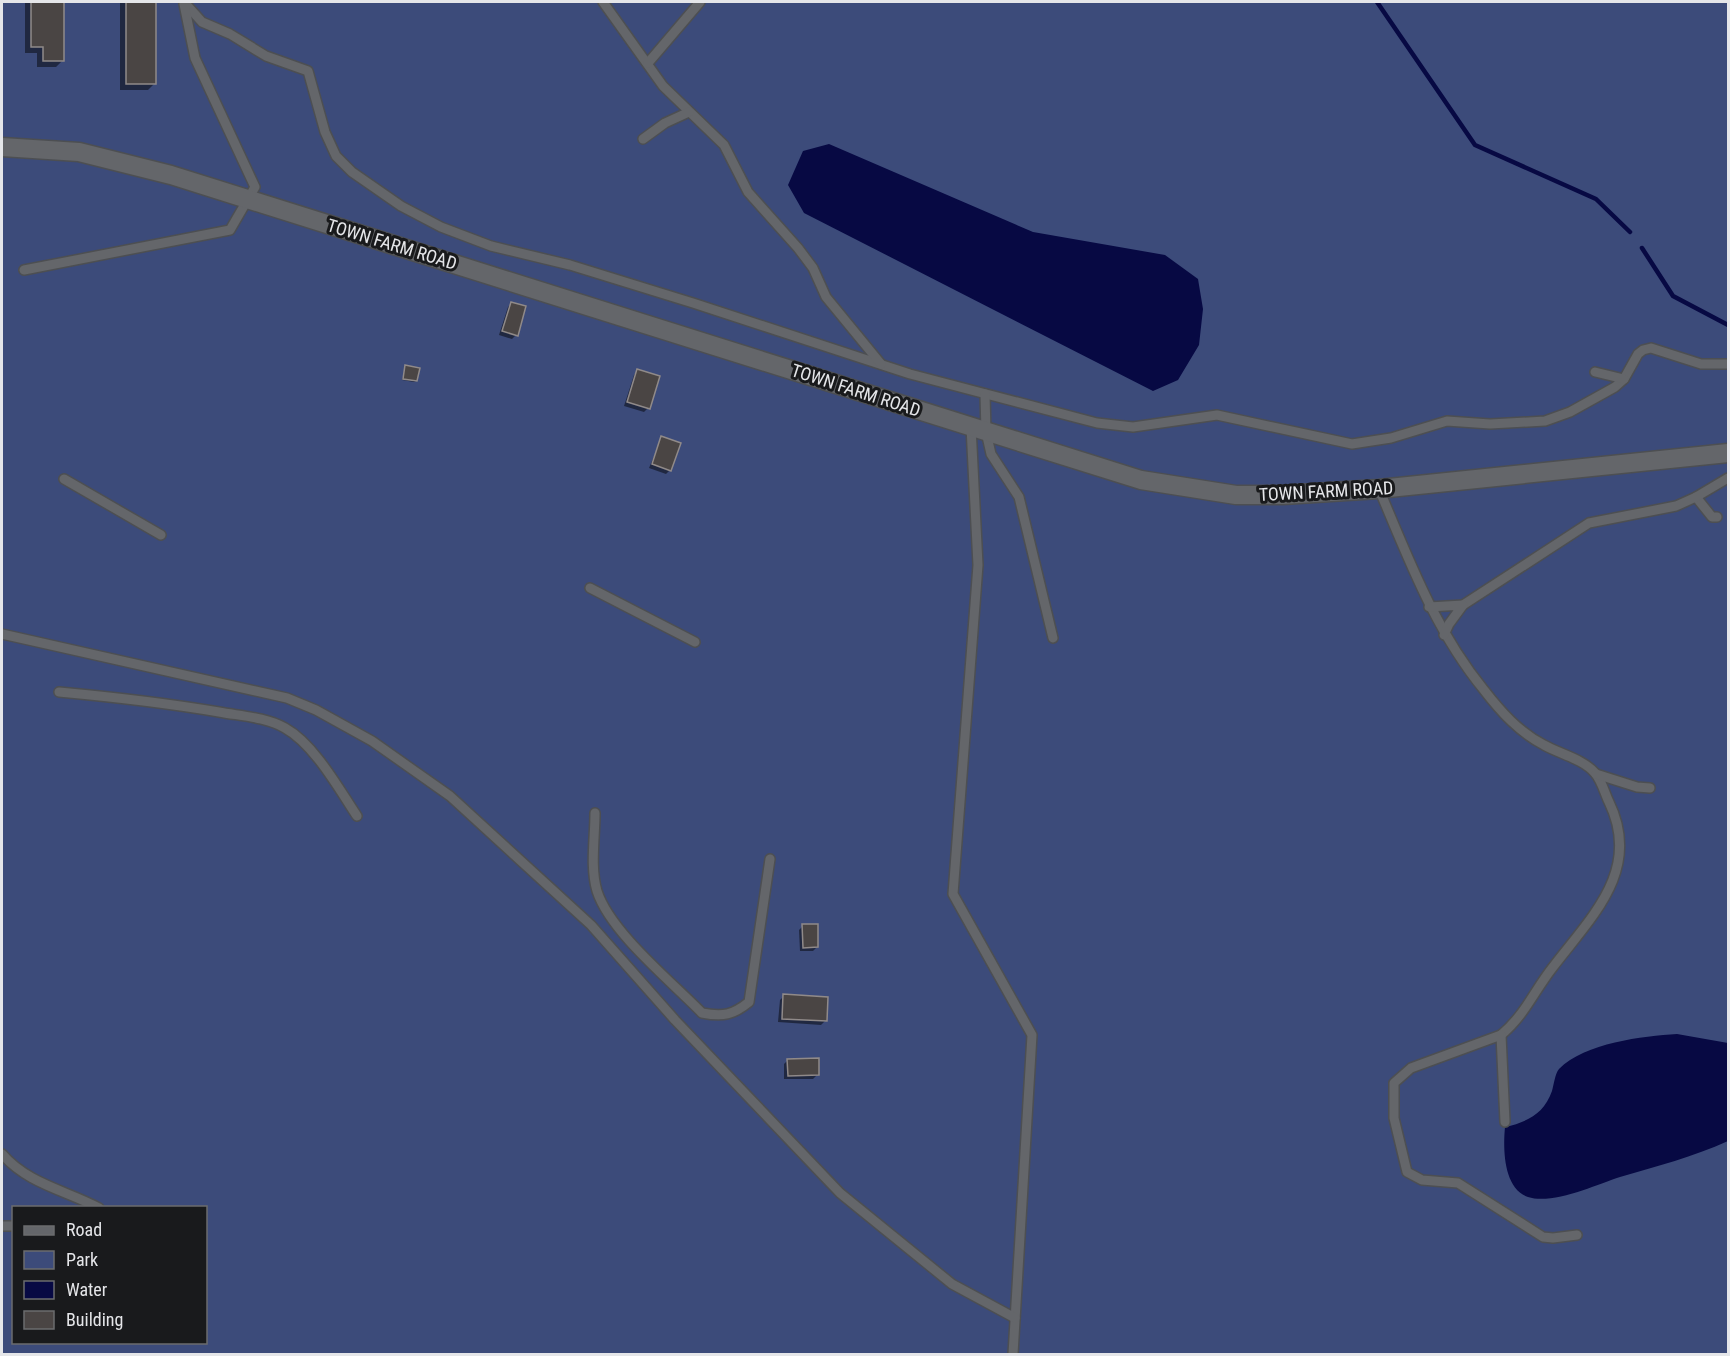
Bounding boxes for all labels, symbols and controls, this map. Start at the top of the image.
street label: TOWN FARM ROAD [325,214,459,274]
street label: TOWN FARM ROAD [789,359,923,421]
street label: TOWN FARM ROAD [1258,477,1394,505]
legend [12,1206,207,1344]
text: Road [66,1219,102,1240]
text: Park [66,1249,98,1270]
text: Water [66,1279,108,1300]
text: Building [66,1309,123,1330]

